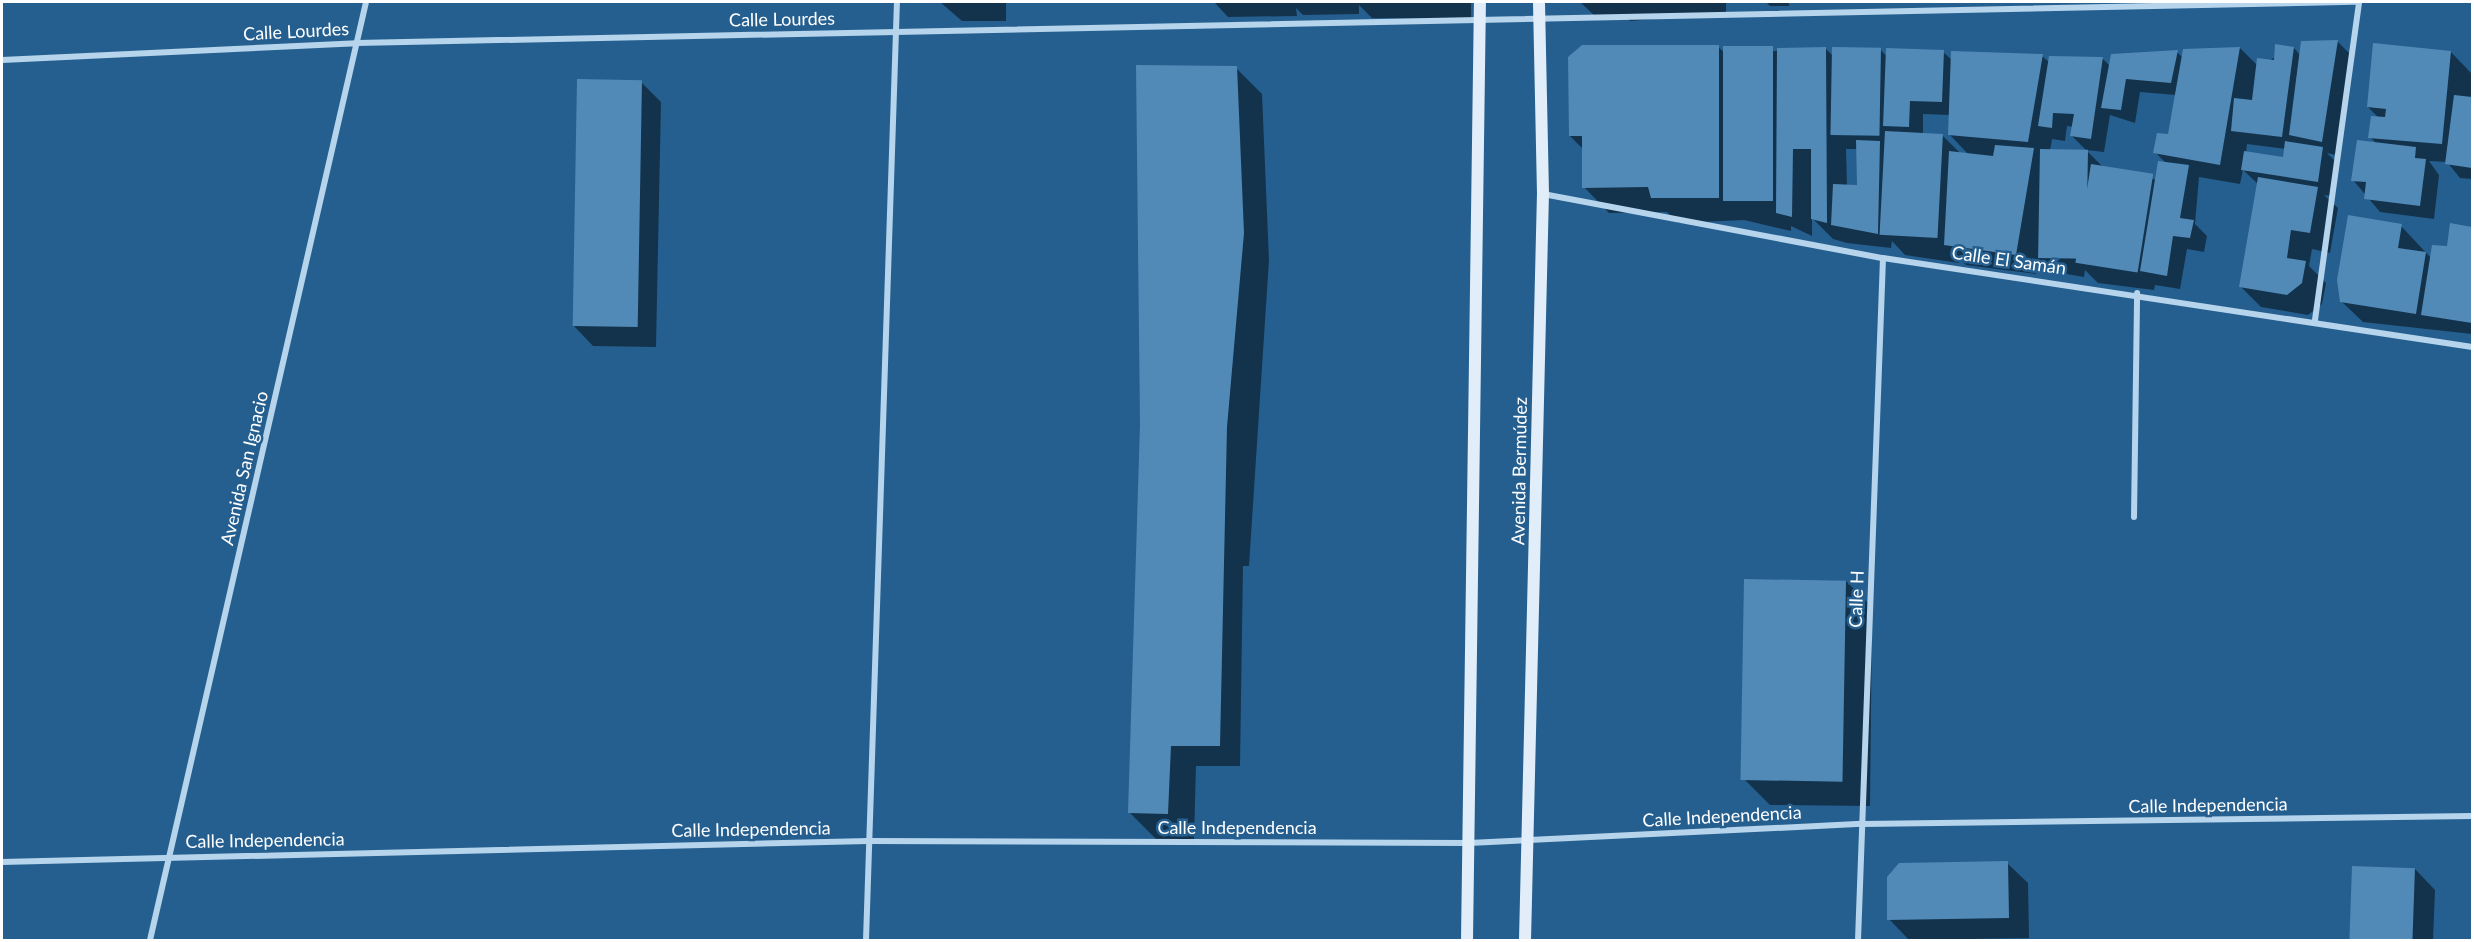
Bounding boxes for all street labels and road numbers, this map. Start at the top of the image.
street label: Calle Lourdes [729,7,835,31]
street label: Calle Lourdes [243,17,349,45]
street label: Calle El Samán [1950,241,2068,279]
street label: Avenida San Ignacio [216,389,272,547]
street label: Avenida Bermúdez [1507,397,1531,545]
street label: Calle H [1844,570,1868,628]
street label: Calle Independencia [2128,793,2288,817]
street label: Calle Independencia [1642,801,1802,831]
street label: Calle Independencia [1157,816,1317,838]
street label: Calle Independencia [671,817,831,841]
street label: Calle Independencia [185,828,345,852]

